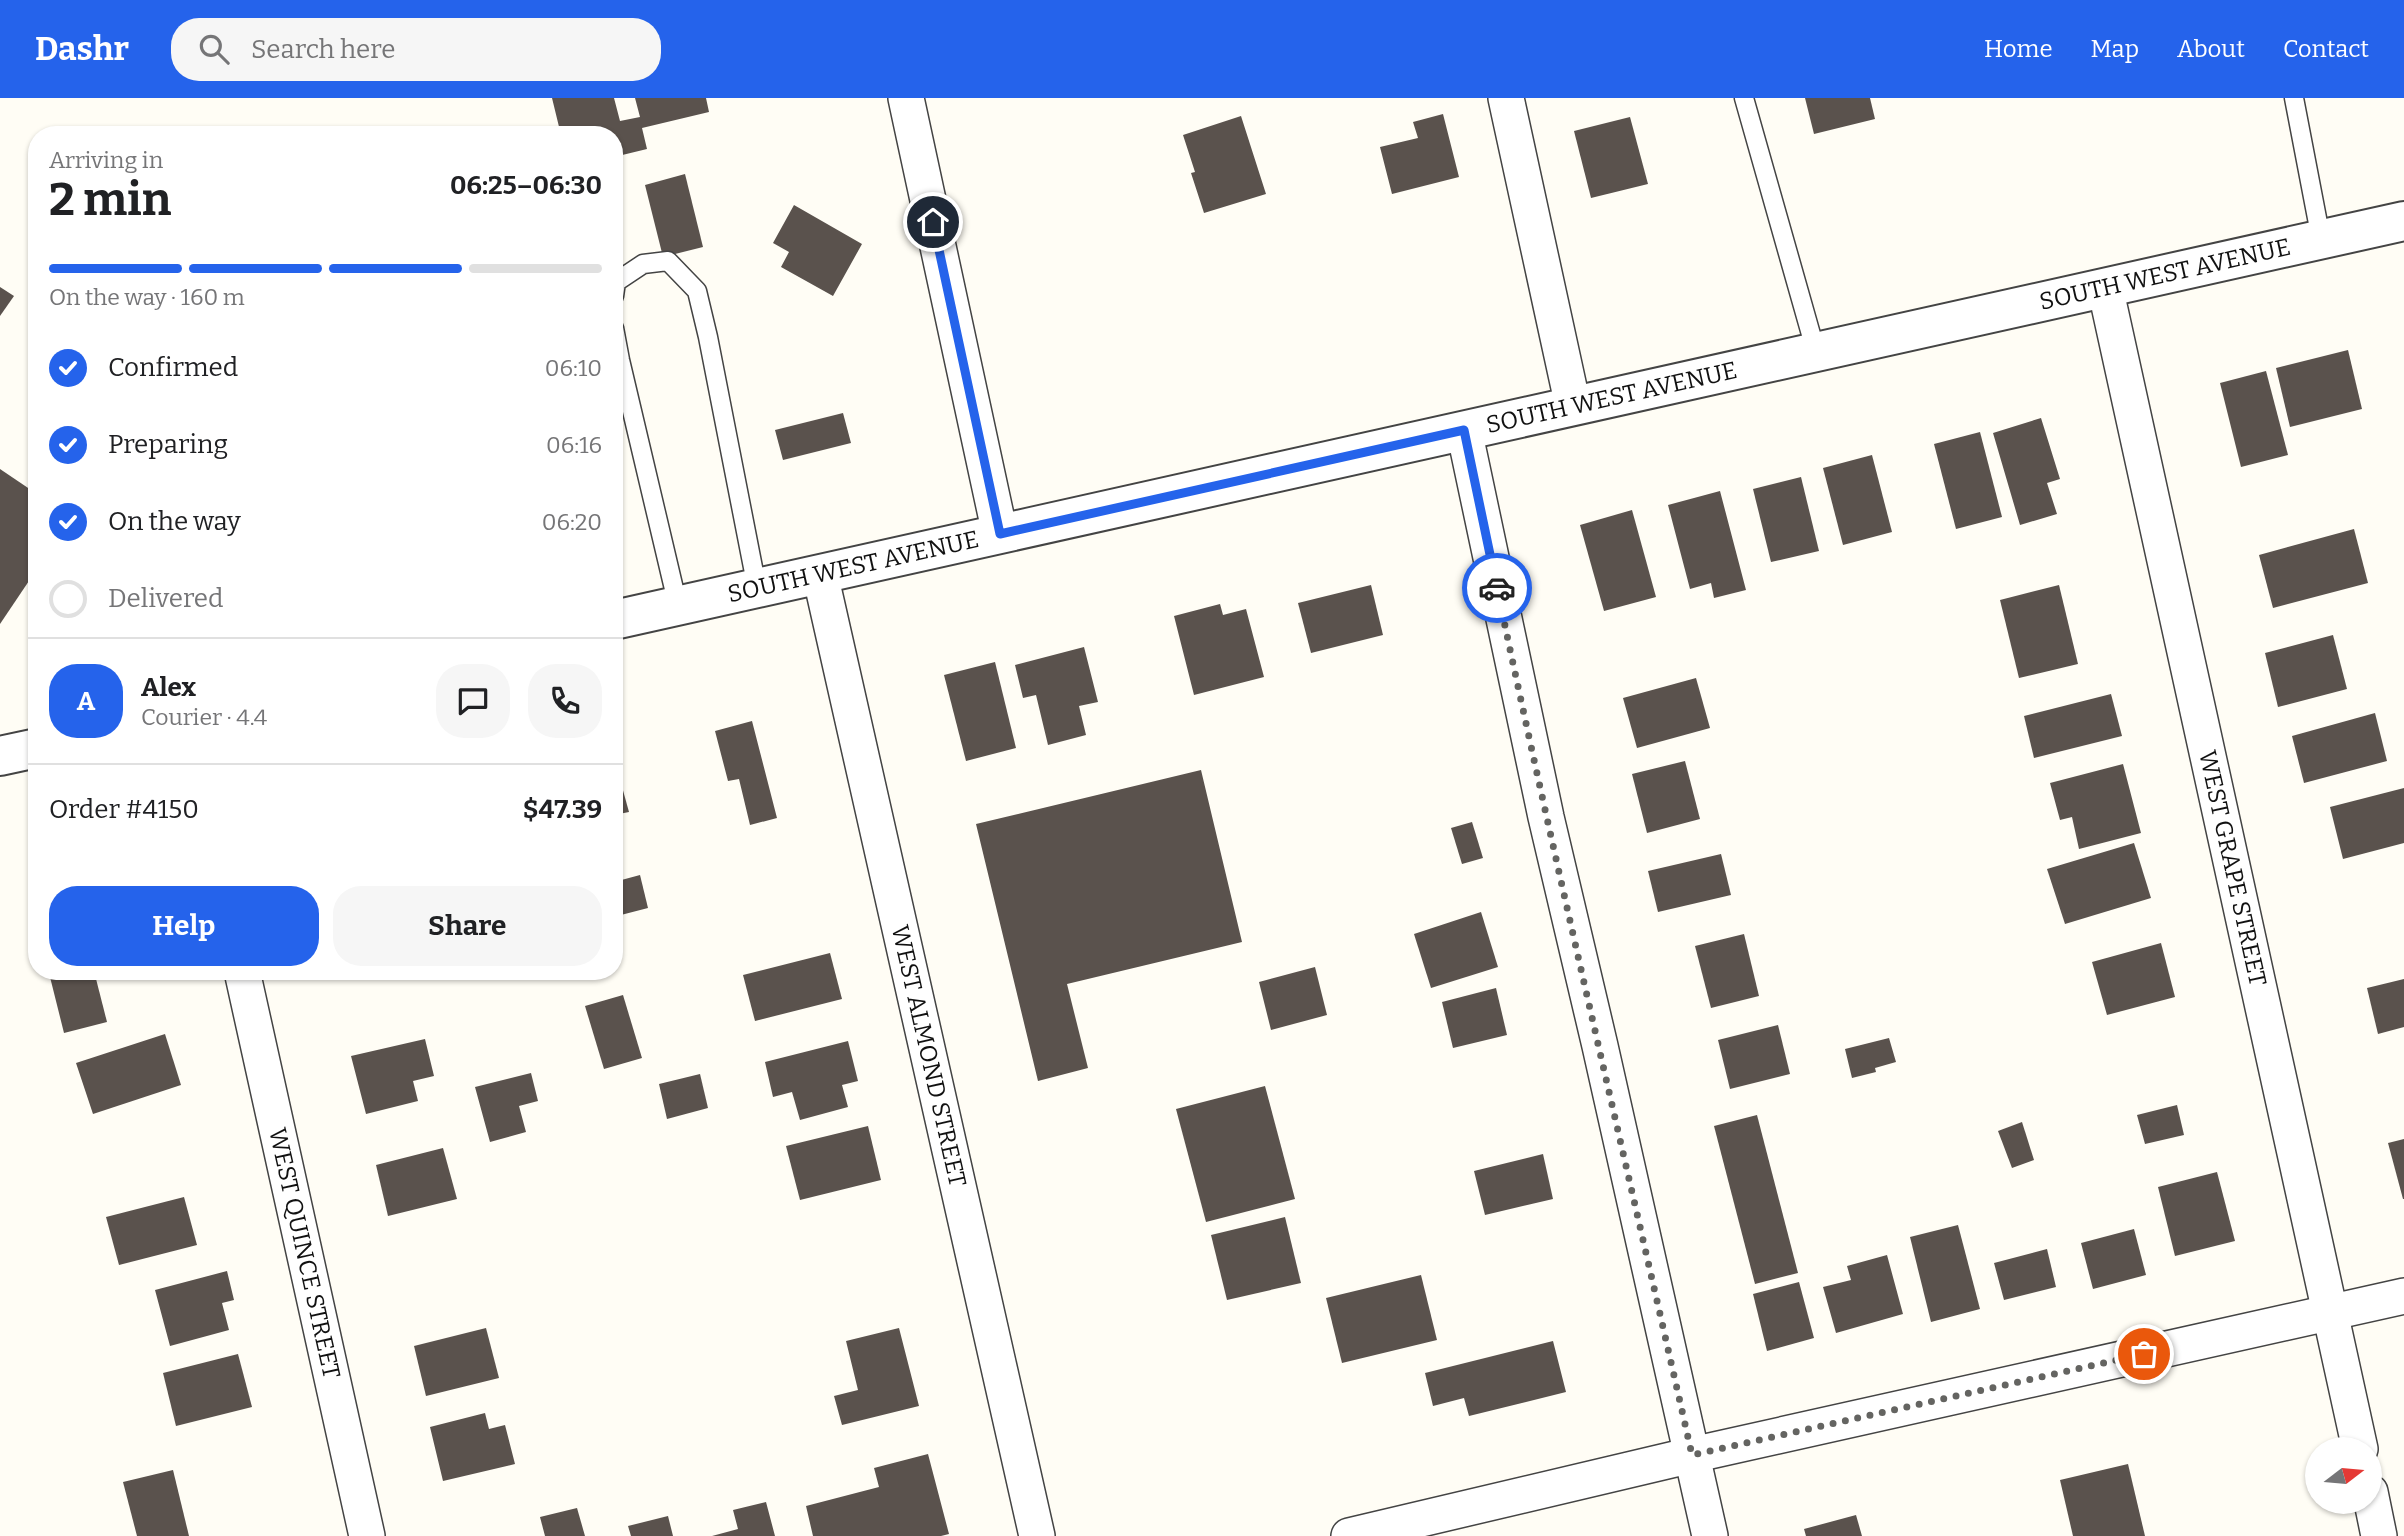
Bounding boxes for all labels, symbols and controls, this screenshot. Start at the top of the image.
search box [171,18,661,81]
text: Dashr [35,29,129,69]
icon: search [195,30,233,68]
text: Search here [251,34,395,65]
text: Home [1984,35,2053,63]
text: Map [2091,35,2139,63]
text: About [2177,35,2245,63]
text: Contact [2283,35,2369,63]
text: Arriving in [49,146,163,174]
text: 06:25–06:30 [450,170,602,201]
text: 2 min [49,172,171,227]
pin [903,192,963,252]
icon: home [914,203,952,241]
street label: SOUTH WEST AVENUE [2037,233,2293,316]
text: On the way · 160 m [49,283,245,311]
icon: check [49,349,87,387]
text: Confirmed [108,352,238,383]
text: 06:10 [545,354,602,382]
street label: SOUTH WEST AVENUE [1483,356,1740,439]
icon: check [49,426,87,464]
text: Preparing [108,429,228,460]
text: 06:16 [546,431,602,459]
icon: check [49,503,87,541]
text: On the way [108,506,241,537]
text: 06:20 [542,508,602,536]
street label: SOUTH WEST AVENUE [725,525,981,608]
courier [1462,553,1532,623]
icon: car [1478,569,1516,607]
text: Delivered [108,583,223,614]
button: chat [436,664,510,738]
button: phone [528,664,602,738]
text: Alex [141,672,196,703]
text: A [77,686,95,717]
text: Courier · 4.4 [141,703,267,731]
street label: WEST GRAPE STREET [2193,748,2272,988]
text: Order #4150 [49,794,199,825]
text: $47.39 [523,794,602,825]
button: Help [49,886,319,966]
button: Share [333,886,602,966]
street label: WEST ALMOND STREET [886,923,972,1189]
street label: WEST QUINCE STREET [263,1125,346,1381]
pin [2114,1324,2174,1384]
icon: bag [2125,1335,2163,1373]
north arrow [2305,1437,2382,1514]
map controls [2305,1437,2382,1514]

